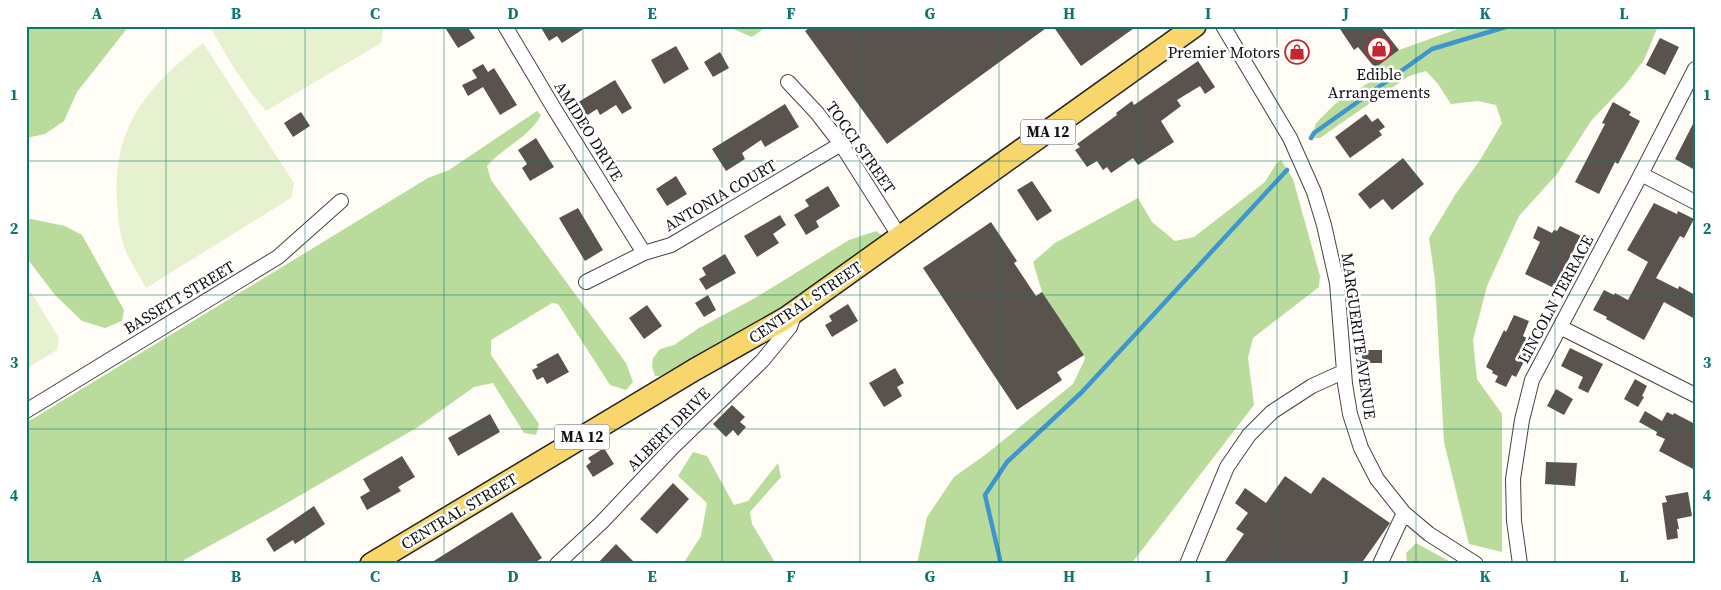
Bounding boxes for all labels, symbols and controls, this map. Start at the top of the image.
text: A [92,2,103,24]
text: B [231,2,242,24]
text: C [370,2,380,24]
text: D [507,2,519,24]
text: E [647,2,657,24]
text: F [786,2,796,24]
text: G [925,2,936,24]
text: H [1063,2,1075,24]
text: I [1205,2,1211,24]
text: J [1342,2,1349,24]
text: K [1479,2,1491,24]
text: L [1619,2,1629,24]
shop icon: Edible Arrangements [1366,36,1392,62]
shop icon: Premier Motors [1284,39,1310,65]
place label: Premier Motors [1168,41,1280,63]
place label: Edible Arrangements [1328,63,1430,103]
street label: AMIDEO DRIVE [549,77,629,185]
text: 1 [10,83,18,105]
text: 1 [1703,83,1711,105]
street label: TOCCI STREET [821,96,901,198]
road number: MA 12 [1020,120,1076,144]
street label: ANTONIA COURT [660,154,781,236]
text: 2 [10,217,19,239]
text: 2 [1703,217,1712,239]
street label: LINCOLN TERRACE [1512,231,1598,367]
street label: MARGUERITE AVENUE [1336,251,1382,421]
street label: BASSETT STREET [119,255,239,339]
street label: CENTRAL STREET [744,256,866,348]
text: 3 [10,351,19,373]
text: 3 [1703,351,1712,373]
street label: ALBERT DRIVE [621,382,715,476]
road number: MA 12 [554,424,610,450]
street label: CENTRAL STREET [397,467,522,555]
text: 4 [10,484,19,506]
text: 4 [1703,484,1712,506]
text: A [92,565,103,587]
text: B [231,565,242,587]
text: C [370,565,380,587]
text: D [507,565,519,587]
text: E [647,565,657,587]
text: F [786,565,796,587]
text: G [925,565,936,587]
text: H [1063,565,1075,587]
text: I [1205,565,1211,587]
text: J [1342,565,1349,587]
text: K [1479,565,1491,587]
text: L [1619,565,1629,587]

